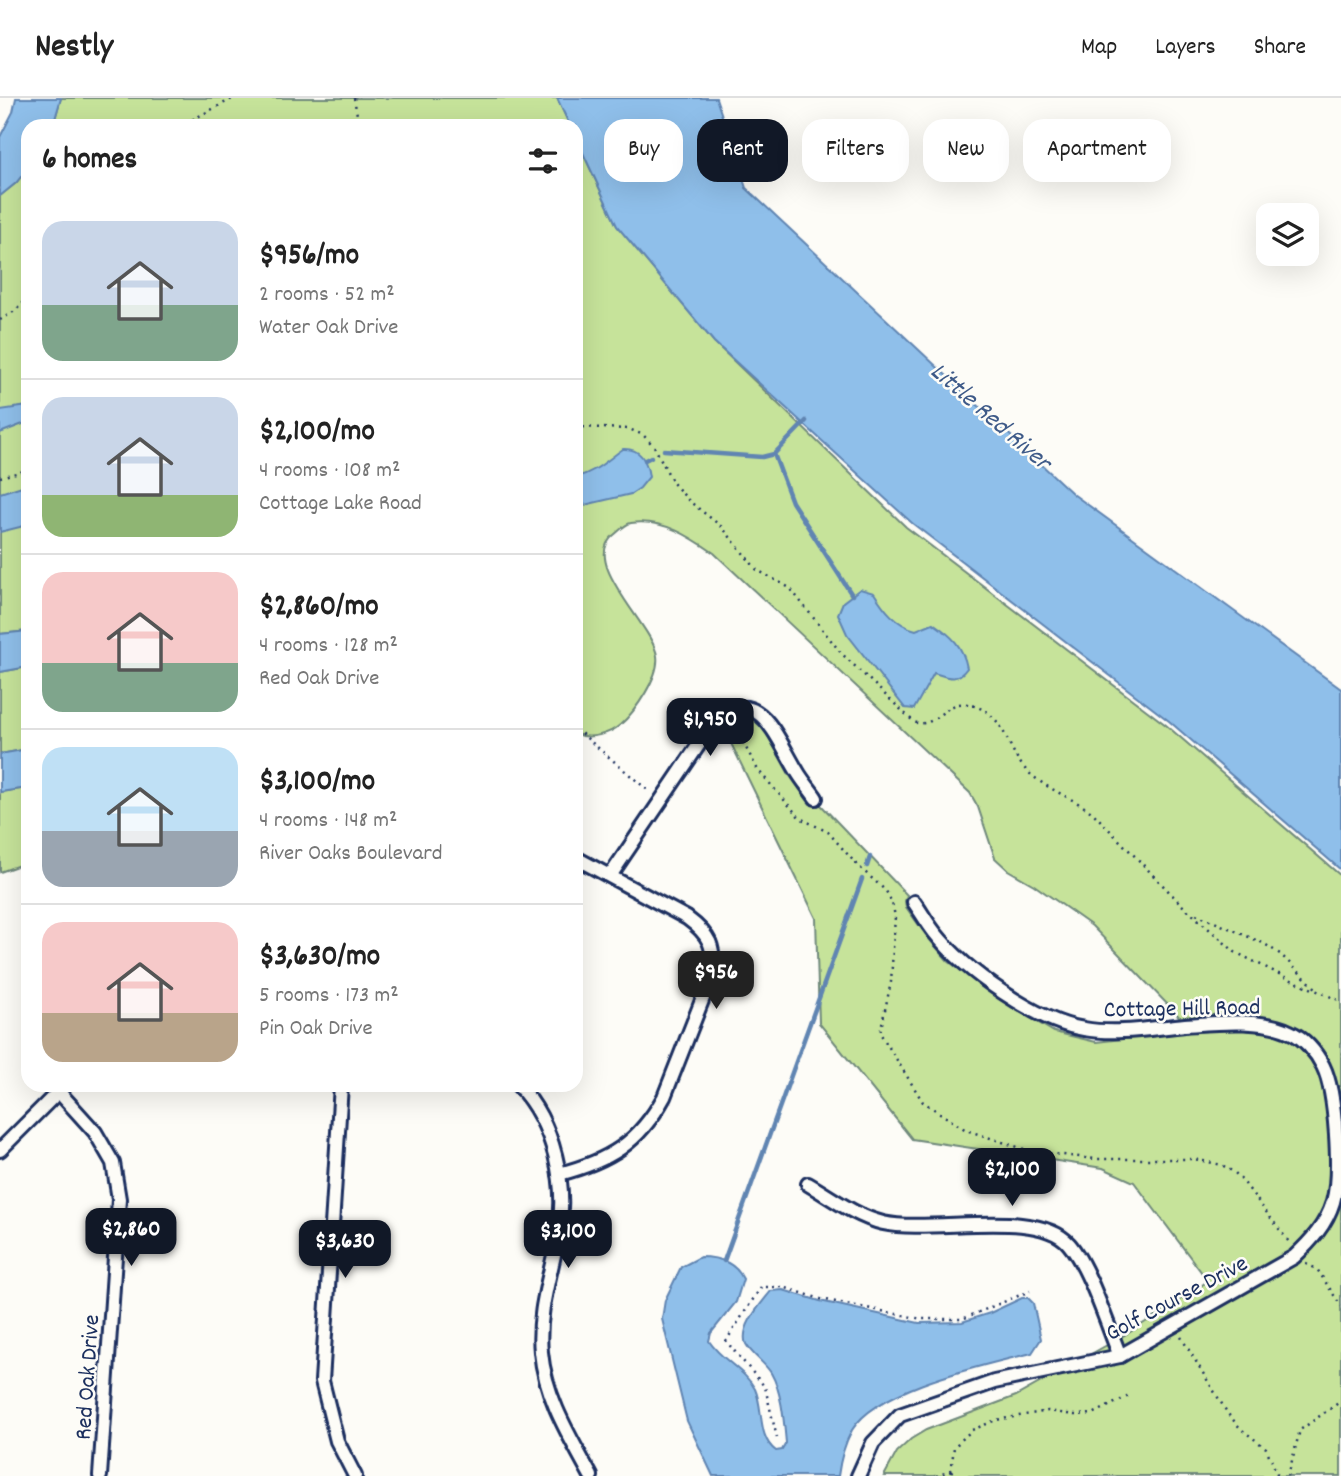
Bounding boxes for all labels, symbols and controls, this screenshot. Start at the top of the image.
text: Nestly [35,25,113,72]
text: Map [1081,31,1117,65]
text: Layers [1155,31,1216,65]
text: Share [1254,31,1306,65]
chip: Buy [604,119,683,182]
chip: Rent [697,119,788,182]
chip: Filters [802,119,909,182]
chip: New [923,119,1009,182]
chip: Apartment [1023,119,1171,182]
text: 6 homes [42,140,137,183]
icon: filters [524,142,562,180]
map controls [1256,203,1319,266]
button: layers [1256,203,1319,266]
text: $956/mo [259,236,359,279]
icon: home [98,249,182,333]
text: 2 rooms · 52 m² [259,279,395,312]
text: Water Oak Drive [259,312,398,345]
water label: Little Red River [921,355,1061,483]
text: $2,100/mo [259,412,375,455]
icon: home [98,425,182,509]
text: 4 rooms · 108 m² [259,455,400,488]
text: Cottage Lake Road [259,488,422,521]
text: $2,860/mo [259,587,379,630]
icon: home [98,600,182,684]
text: 4 rooms · 128 m² [259,630,398,663]
text: Red Oak Drive [259,663,379,696]
pin: $1,950 [653,698,767,758]
text: $1,950 [683,704,737,737]
text: $3,100/mo [259,762,375,805]
icon: home [98,775,182,859]
text: 4 rooms · 148 m² [259,805,397,838]
text: River Oaks Boulevard [259,838,443,871]
text: $3,630/mo [259,937,380,980]
icon: home [98,950,182,1034]
pin: $956 [675,951,757,1011]
text: $956 [694,957,738,990]
text: 5 rooms · 173 m² [259,980,399,1013]
street label: Cottage Hill Road [1103,992,1261,1028]
text: Pin Oak Drive [259,1013,373,1046]
pin: $2,100 [955,1148,1069,1208]
text: $2,100 [984,1154,1040,1187]
pin: $2,860 [74,1208,188,1268]
pin: $3,100 [511,1210,625,1270]
text: $2,860 [101,1214,161,1247]
text: $3,100 [540,1216,596,1249]
pin: $3,630 [288,1220,402,1280]
text: $3,630 [315,1226,375,1259]
street label: Golf Course Drive [1100,1248,1255,1351]
street label: Red Oak Drive [68,1313,110,1441]

